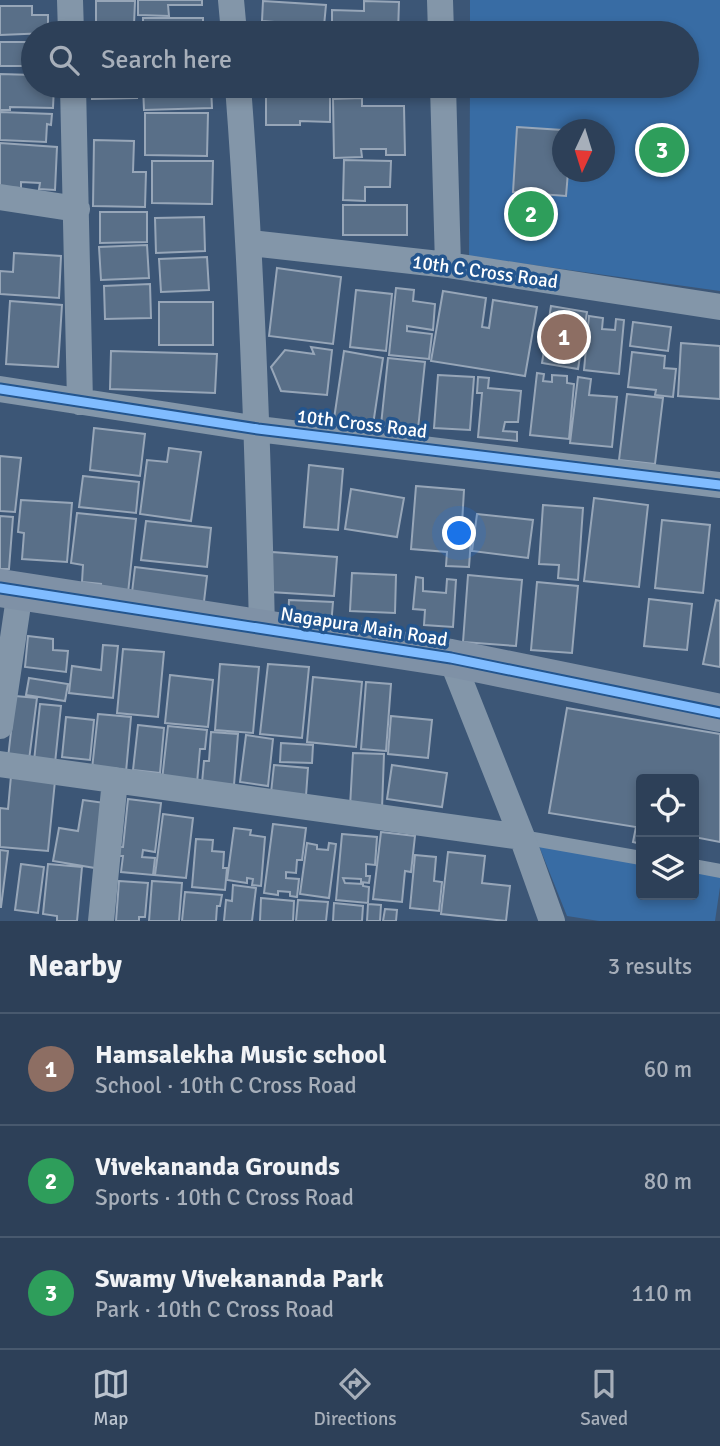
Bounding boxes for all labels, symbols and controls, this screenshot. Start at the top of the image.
search box [21,21,699,98]
icon: search [45,41,83,79]
text: Search here [101,44,232,76]
north arrow [552,119,615,182]
pin: 3 [639,124,685,176]
pin: 2 [508,188,554,240]
street label: 10th C Cross Road [411,250,559,294]
pin: 1 [541,311,587,363]
street label: 10th Cross Road [295,404,429,444]
your location [442,516,476,550]
street label: Nagapura Main Road [279,602,449,652]
map controls [636,774,699,900]
button: locate [636,774,699,837]
button: layers [636,837,699,900]
text: Nearby [28,948,122,985]
text: 3 results [608,952,692,981]
text: Hamsalekha Music school [95,1039,386,1071]
text: 1 [45,1055,57,1084]
text: 60 m [644,1055,692,1084]
text: School · 10th C Cross Road [95,1071,357,1100]
text: Vivekananda Grounds [95,1151,340,1183]
text: 2 [45,1167,57,1196]
text: 80 m [644,1167,692,1196]
text: Sports · 10th C Cross Road [95,1183,354,1212]
text: Swamy Vivekananda Park [95,1263,384,1295]
text: 3 [45,1279,57,1308]
text: 110 m [631,1279,692,1308]
text: Park · 10th C Cross Road [95,1295,334,1324]
tab: Map [92,1365,130,1431]
tab: Directions [314,1365,397,1431]
tab: Saved [580,1365,628,1431]

